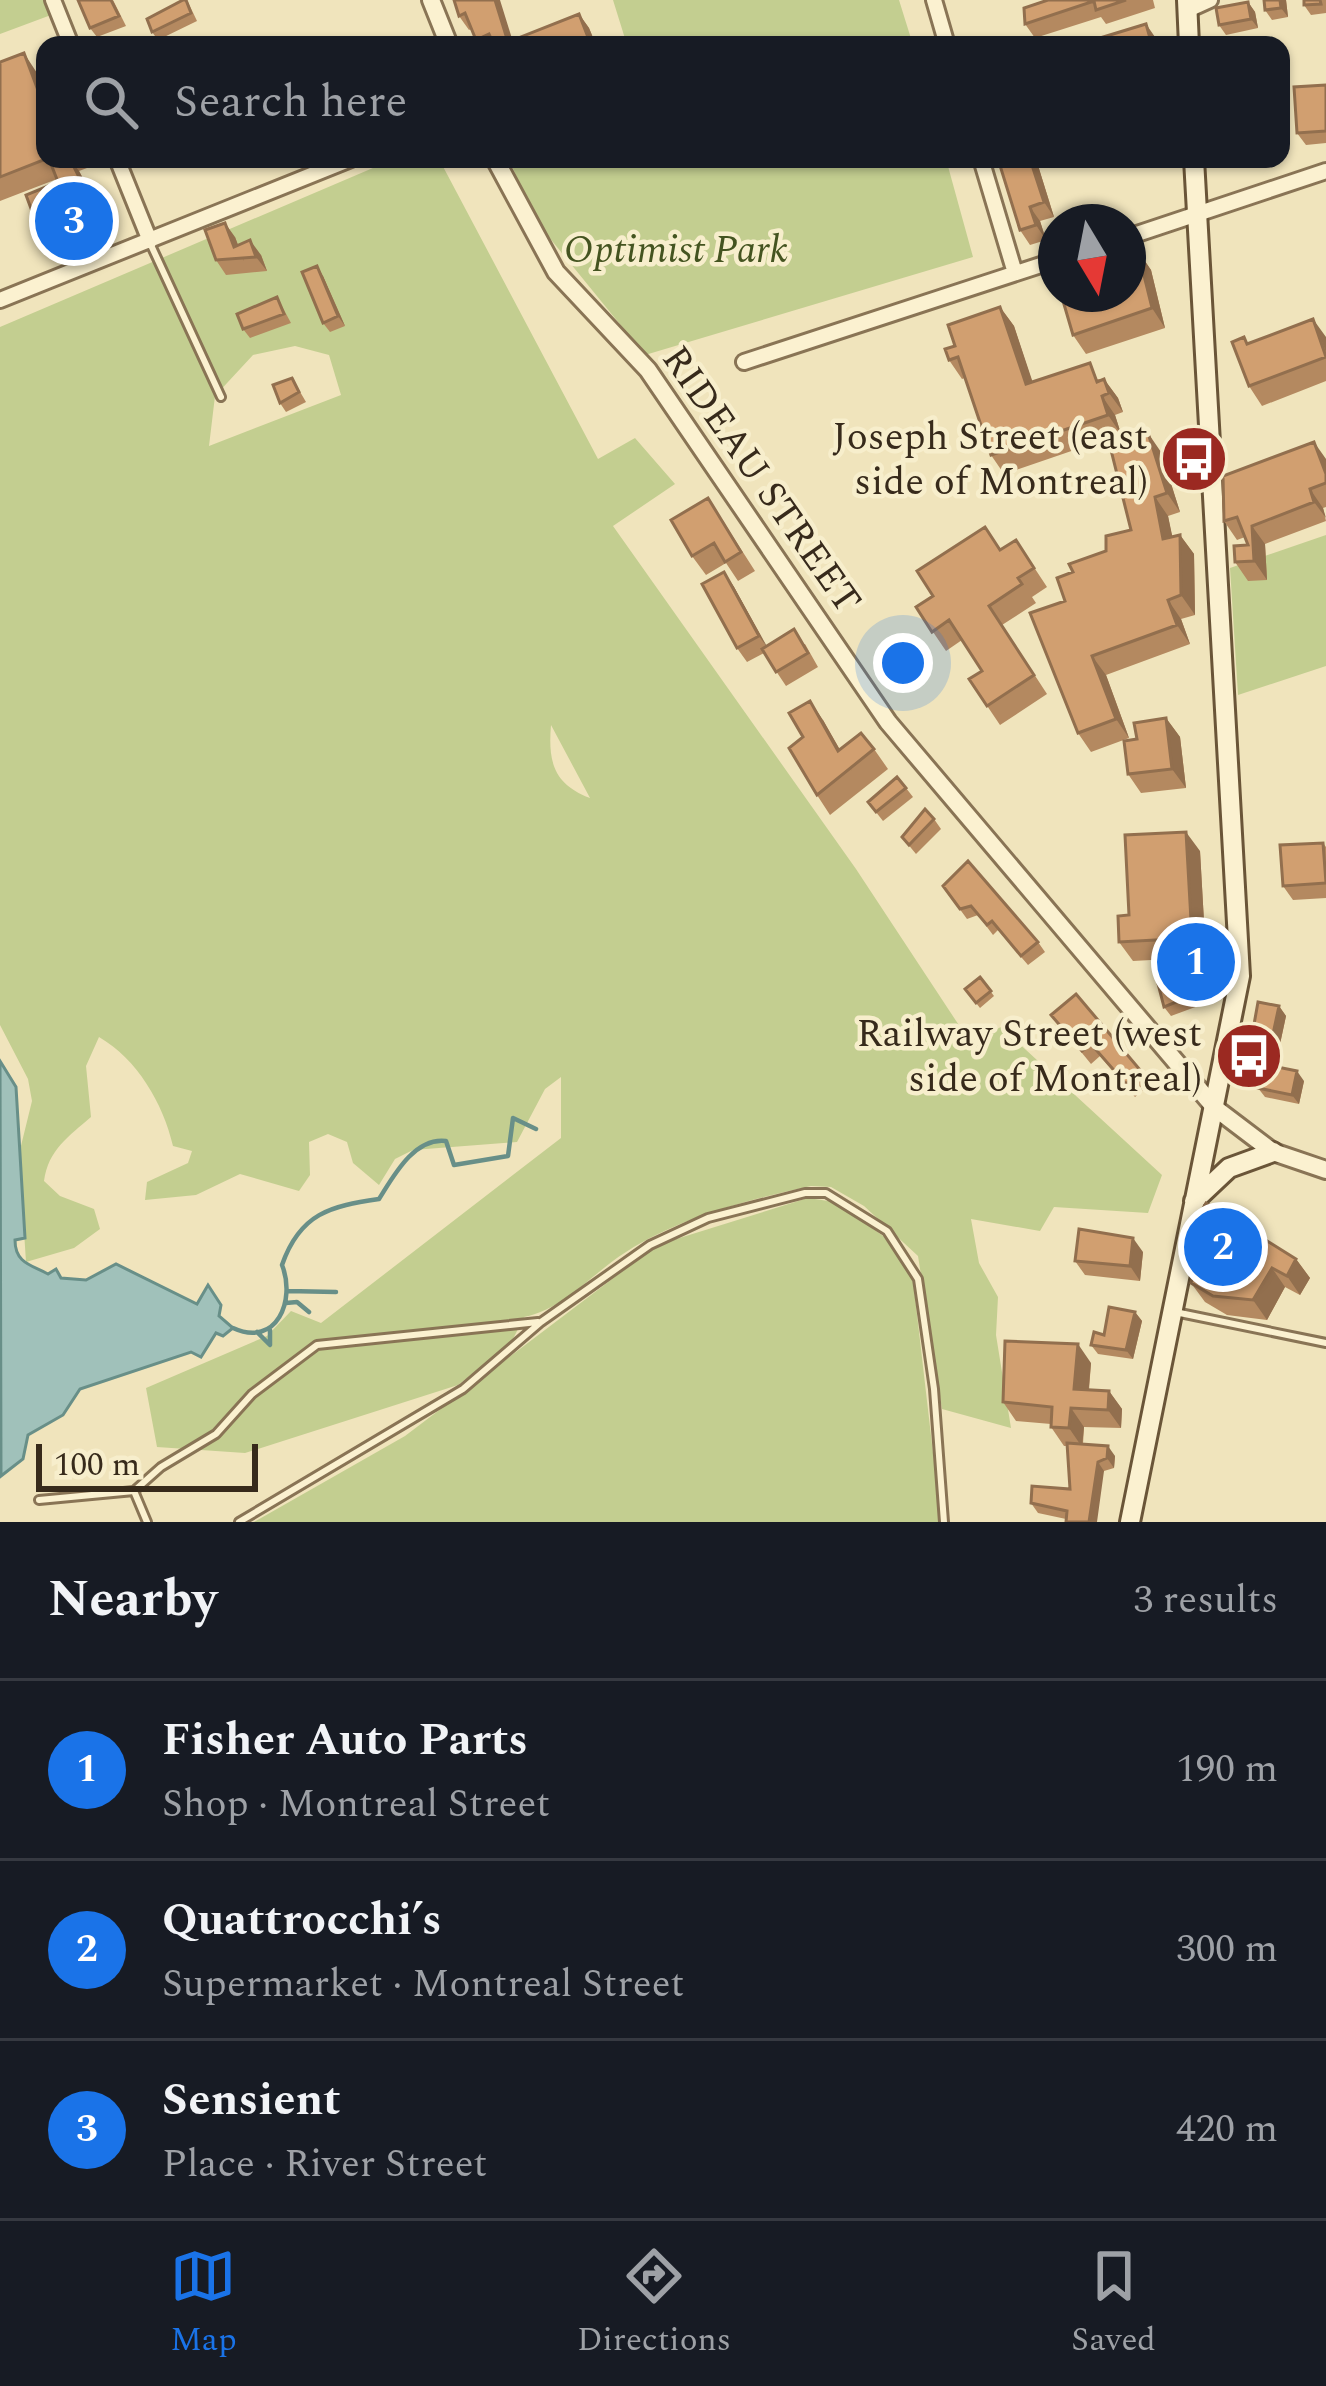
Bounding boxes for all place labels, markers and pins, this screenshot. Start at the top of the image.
pin: 3 [35,176,113,266]
place label: Joseph Street (east side of Montreal) [832,408,1148,512]
bus stop icon: Joseph Street (east side of Montreal) [1159,424,1229,494]
pin: 1 [1157,917,1235,1007]
place label: Railway Street (west side of Montreal) [856,1005,1202,1109]
bus stop icon: Railway Street (west side of Montreal) [1214,1021,1284,1091]
pin: 2 [1184,1202,1262,1292]

